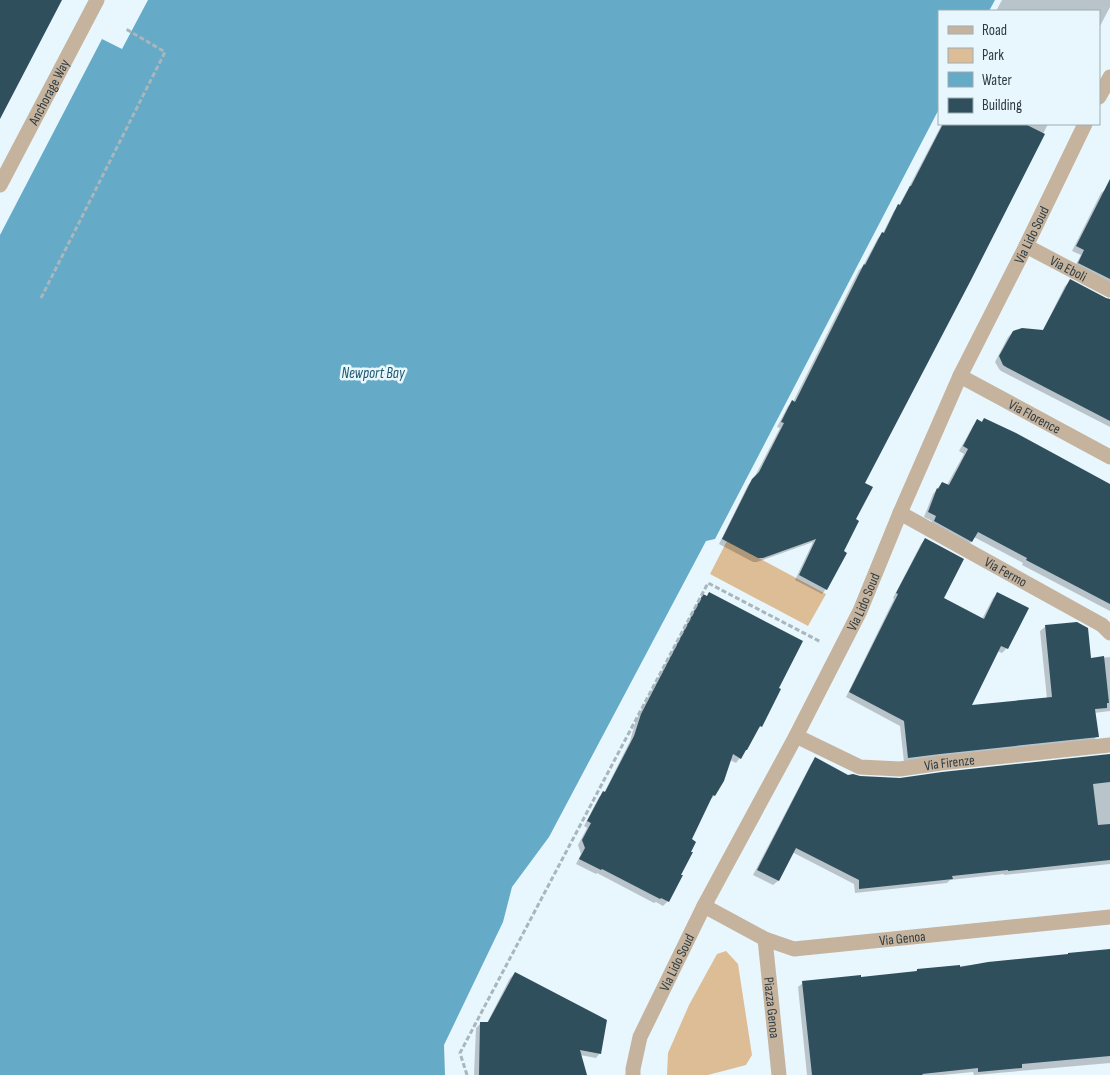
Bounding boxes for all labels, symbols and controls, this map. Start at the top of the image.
legend [938,10,1100,125]
text: Road [982,21,1007,40]
text: Park [982,46,1004,65]
street label: Anchorage Way [25,56,74,129]
text: Water [982,71,1013,90]
text: Building [982,96,1022,115]
street label: Via Lido Soud [1011,203,1053,266]
street label: Via Eboli [1047,252,1090,285]
water label: Newport Bay [341,364,406,383]
street label: Via Florence [1005,396,1064,438]
street label: Via Fermo [981,553,1030,591]
street label: Via Lido Soud [843,570,884,634]
street label: Via Firenze [923,751,975,774]
street label: Via Genoa [879,928,926,949]
street label: Via Lido Soud [656,931,698,994]
street label: Piazza Genoa [760,976,783,1039]

